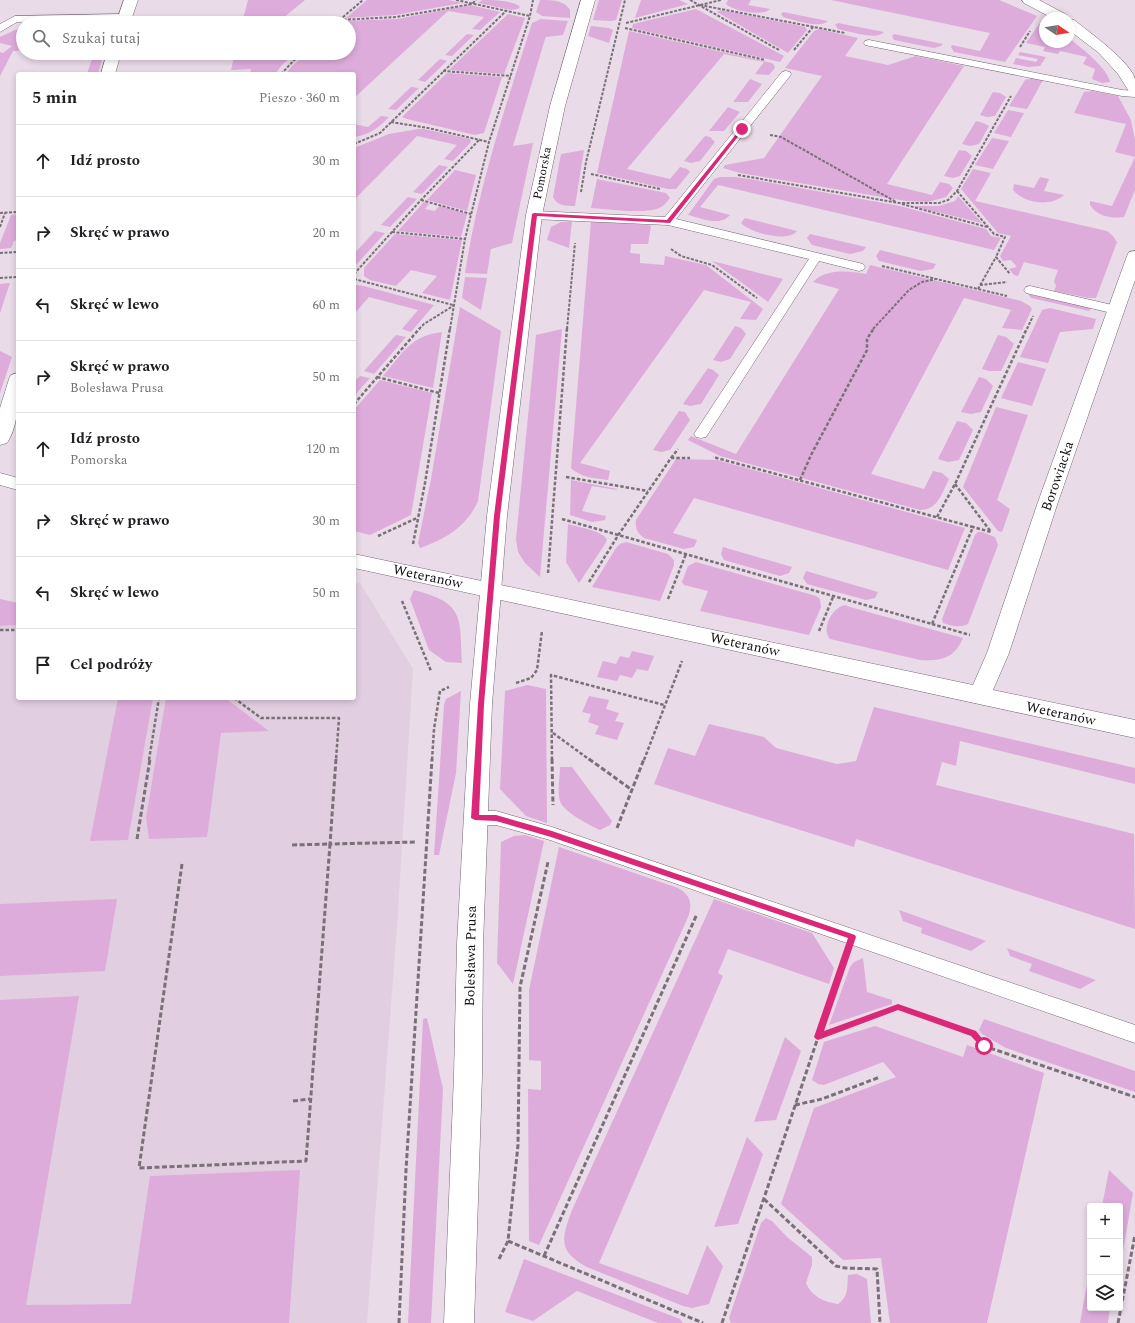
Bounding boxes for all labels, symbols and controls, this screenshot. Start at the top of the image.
north arrow [1039,12,1075,48]
search box [16,16,356,60]
icon: search [30,27,52,49]
text: Szukaj tutaj [62,27,141,50]
text: 5 min [32,85,77,111]
text: Pieszo · 360 m [259,88,340,108]
route end [733,120,751,138]
street label: Pomorska [528,145,557,201]
text: Idź prosto [70,149,140,172]
icon: ahead [32,150,54,172]
text: 30 m [313,151,340,171]
text: Skręć w prawo [70,221,169,244]
icon: right [32,222,54,244]
text: 20 m [313,223,340,243]
text: Skręć w lewo [70,293,159,316]
icon: left [32,294,54,316]
text: 60 m [313,295,340,315]
text: Skręć w prawo [70,355,169,378]
icon: right [32,366,54,388]
text: 50 m [313,367,340,387]
text: Bolesława Prusa [70,378,164,398]
text: Idź prosto [70,427,140,450]
icon: ahead [32,438,54,460]
street label: Borowiacka [1036,438,1079,514]
text: 120 m [306,439,340,459]
text: Pomorska [70,450,127,470]
text: Skręć w prawo [70,509,169,532]
icon: right [32,510,54,532]
text: 30 m [313,511,340,531]
street label: Weteranów [391,559,465,594]
text: Skręć w lewo [70,581,159,604]
icon: left [32,582,54,604]
text: 50 m [313,583,340,603]
street label: Weteranów [708,627,782,662]
text: Cel podróży [70,653,152,676]
icon: arrive [32,654,54,676]
street label: Weteranów [1024,696,1098,731]
street label: Bolesława Prusa [459,905,482,1007]
route start [975,1037,993,1055]
map controls [1087,1203,1123,1311]
button: + [1087,1203,1123,1239]
button: − [1087,1239,1123,1275]
button: layers [1087,1275,1123,1311]

